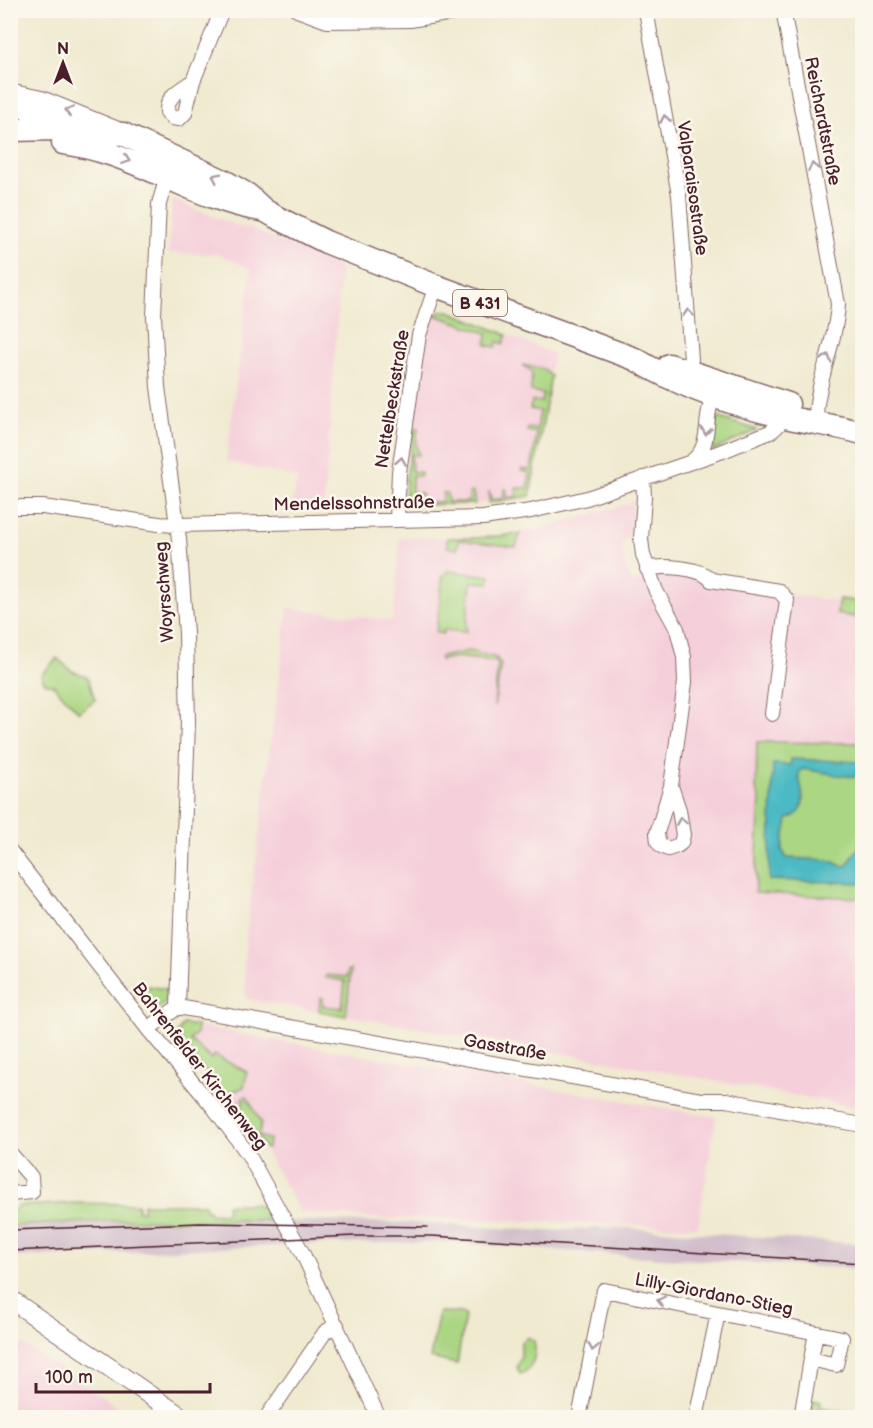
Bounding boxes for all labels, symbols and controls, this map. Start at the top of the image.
north arrow [33,33,93,93]
text: N [57,40,69,59]
street label: Reichardtstraße [800,55,845,188]
one-way arrow [65,106,76,118]
one-way arrow [660,115,672,124]
street label: Valparaisostraße [673,119,712,257]
one-way arrow [119,153,130,165]
one-way arrow [807,162,820,172]
one-way arrow [211,173,222,185]
road number: B 431 [453,290,507,316]
one-way arrow [682,308,695,317]
street label: Nettelbeckstraße [371,328,414,470]
one-way arrow [819,353,832,364]
one-way arrow [701,426,713,436]
one-way arrow [394,457,406,466]
street label: Mendelssohnstraße [273,492,435,515]
street label: Woyrschweg [150,541,179,643]
one-way arrow [675,817,687,826]
street label: Bahrenfelder Kirchenweg [128,978,271,1154]
street label: Gasstraße [462,1030,548,1065]
street label: Lilly-Giordano-Stieg [633,1269,795,1320]
one-way arrow [656,1295,666,1308]
one-way arrow [587,1342,600,1352]
scale bar [36,1356,210,1394]
text: 100 m [45,1367,93,1388]

